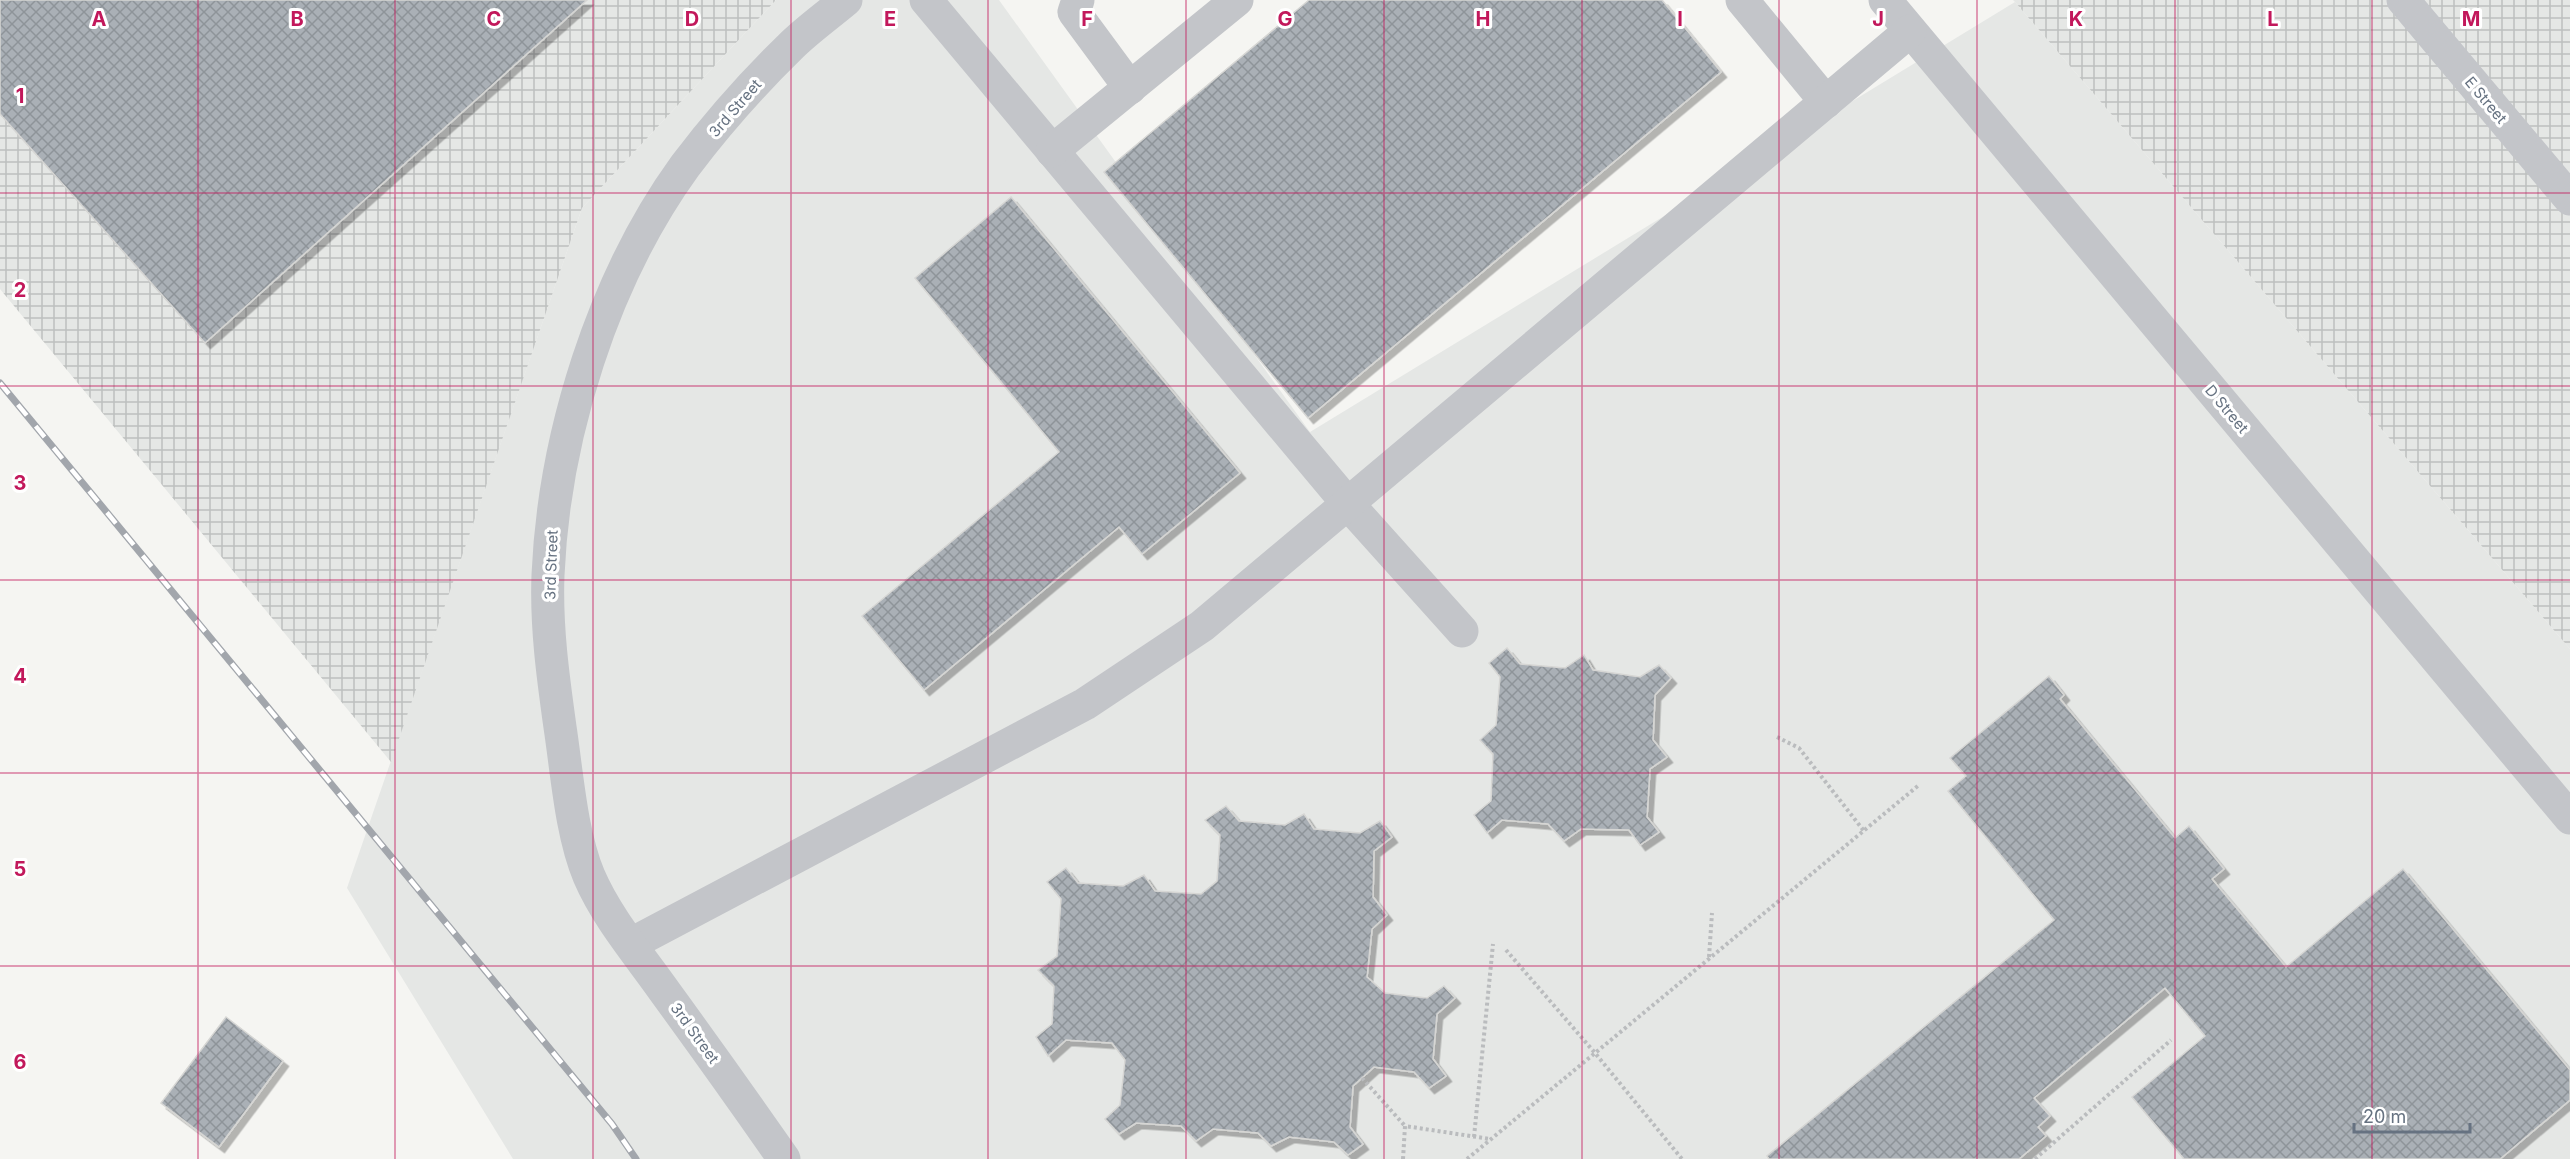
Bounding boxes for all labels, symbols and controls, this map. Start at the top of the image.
text: A [92,7,107,31]
text: B [290,7,304,31]
text: C [487,7,501,31]
text: D [685,7,699,31]
text: E [884,7,896,31]
text: F [1081,7,1093,31]
text: G [1277,7,1293,31]
text: H [1476,7,1490,31]
text: I [1677,7,1683,31]
text: J [1872,7,1884,31]
text: K [2069,7,2083,31]
text: L [2267,7,2279,31]
text: M [2462,7,2480,31]
street label: E Street [2461,73,2511,127]
street label: 3rd Street [705,75,765,141]
text: 1 [16,84,24,108]
text: 2 [14,278,26,302]
street label: D Street [2201,381,2253,437]
text: 3 [14,471,26,495]
street label: 3rd Street [540,529,562,601]
text: 4 [13,664,27,688]
text: 5 [14,857,26,881]
street label: 3rd Street [667,999,723,1067]
text: 6 [14,1050,27,1074]
scale bar [2354,1096,2470,1134]
text: 20 m [2363,1106,2406,1127]

